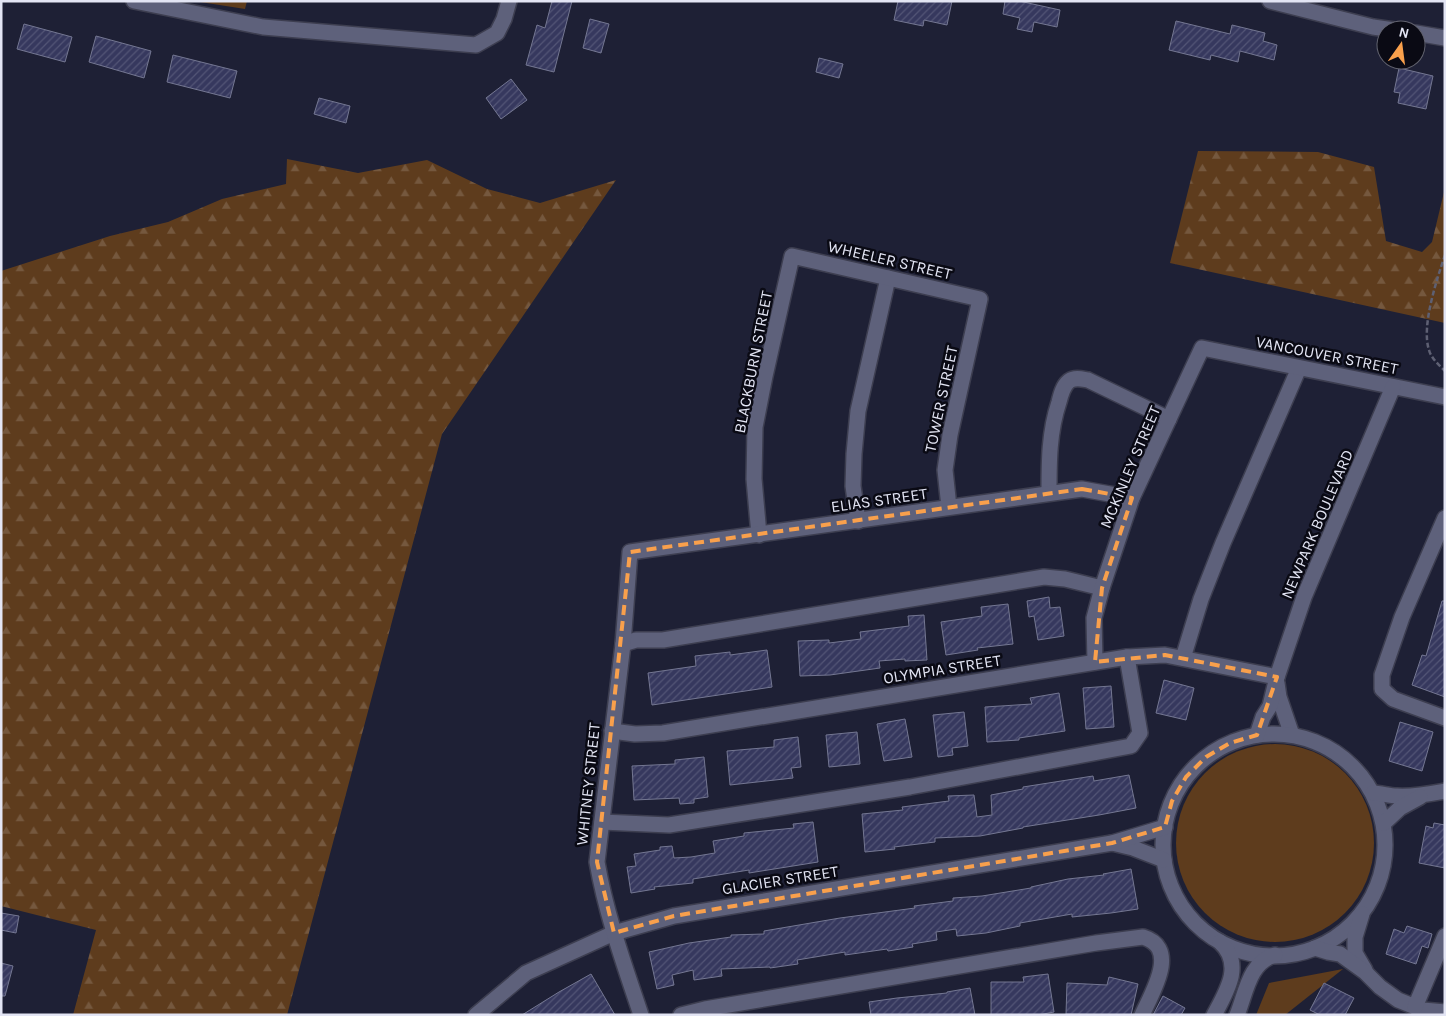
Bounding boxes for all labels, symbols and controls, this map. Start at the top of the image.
north arrow [1376,20,1426,70]
text: N [1397,23,1411,42]
street label: WHEELER STREET [826,237,954,283]
street label: BLACKBURN STREET [730,289,776,435]
street label: VANCOUVER STREET [1254,332,1400,378]
street label: TOWER STREET [920,344,962,454]
street label: MCKINLEY STREET [1096,403,1164,531]
street label: NEWPARK BOULEVARD [1277,447,1357,601]
street label: ELIAS STREET [830,484,928,516]
street label: OLYMPIA STREET [882,650,1002,688]
street label: WHITNEY STREET [572,722,604,846]
street label: GLACIER STREET [721,861,839,899]

